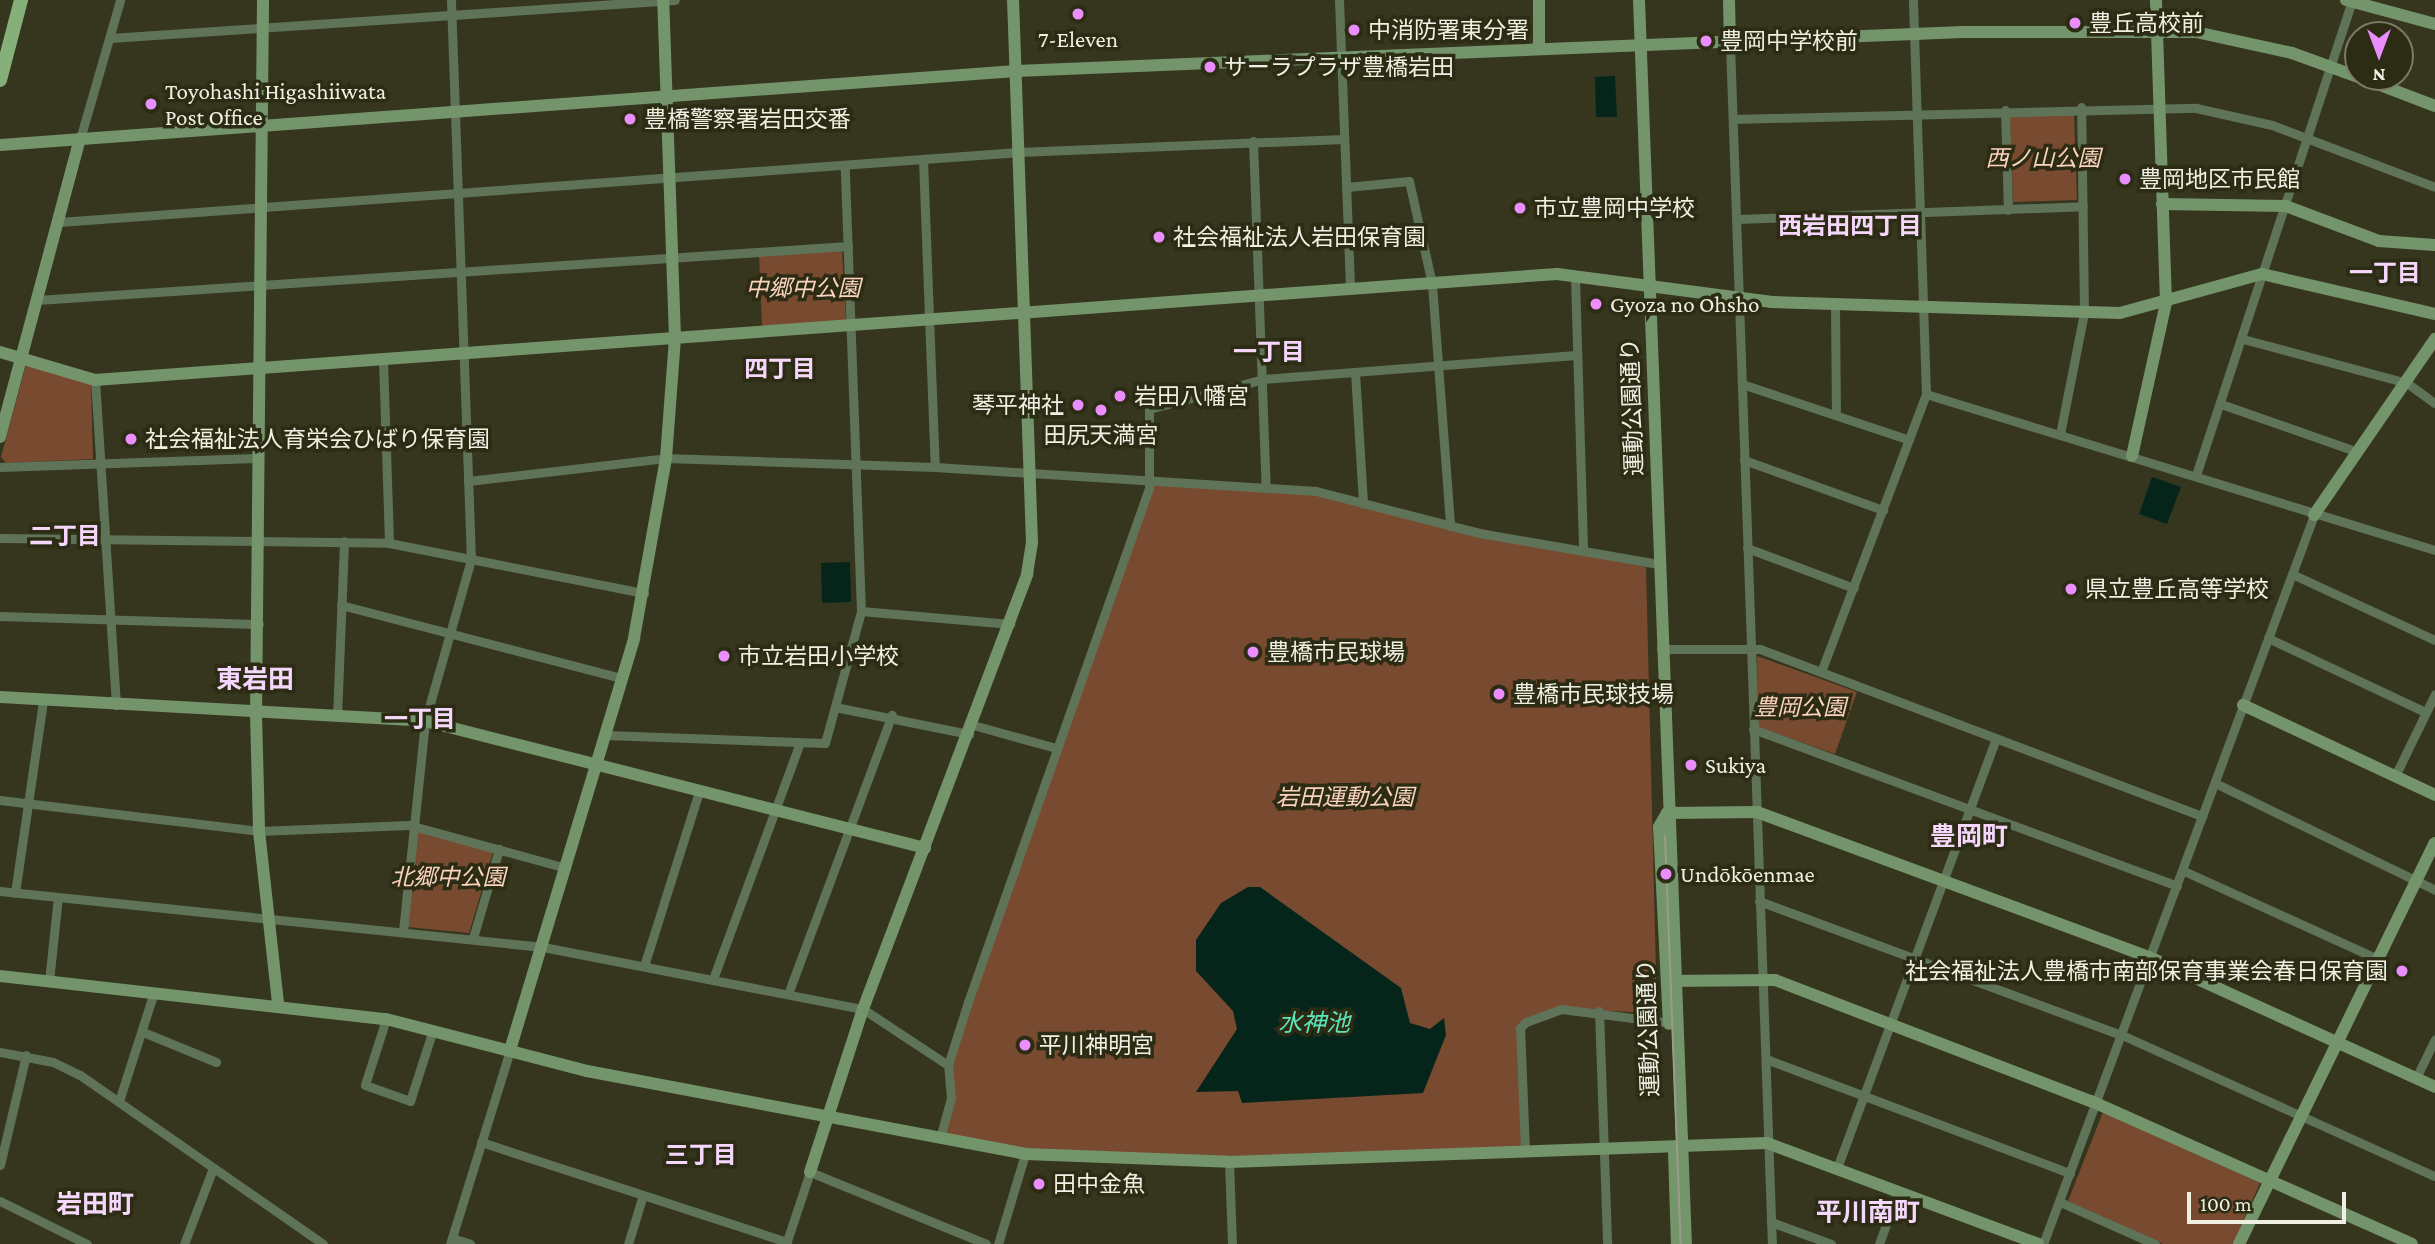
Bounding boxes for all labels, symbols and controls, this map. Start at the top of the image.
marker: 7-Eleven [1070,6,1086,22]
place label: 豊丘高校前 [2089,9,2204,37]
marker: 豊丘高校前 [2067,15,2083,31]
place label: 中消防署東分署 [1368,16,1529,44]
north arrow [2344,21,2414,91]
marker: 中消防署東分署 [1346,22,1362,38]
place label: 7-Eleven [1038,25,1118,53]
place label: 豊岡中学校前 [1720,27,1858,55]
marker: 豊岡中学校前 [1698,33,1714,49]
place label: サーラプラザ豊橋岩田 [1224,53,1454,81]
marker: サーラプラザ豊橋岩田 [1202,59,1218,75]
text: N [2373,65,2385,86]
place label: Toyohashi Higashiiwata Post Office [165,77,386,131]
marker: Toyohashi Higashiiwata Post Office [143,96,159,112]
place label: 豊橋警察署岩田交番 [644,105,851,133]
marker: 豊橋警察署岩田交番 [622,111,638,127]
park label: 西ノ山公園 [1986,144,2100,172]
place label: 豊岡地区市民館 [2139,165,2300,193]
marker: 豊岡地区市民館 [2117,171,2133,187]
place label: 市立豊岡中学校 [1534,194,1695,222]
marker: 市立豊岡中学校 [1512,200,1528,216]
district label: 西岩田四丁目 [1778,212,1922,240]
place label: 社会福祉法人岩田保育園 [1173,223,1426,251]
marker: 社会福祉法人岩田保育園 [1151,229,1167,245]
district label: 一丁目 [2349,259,2421,287]
park label: 中郷中公園 [746,274,860,302]
place label: Gyoza no Ohsho [1610,290,1759,318]
marker: Gyoza no Ohsho [1588,296,1604,312]
district label: 一丁目 [1233,338,1305,366]
street label: 運動公園通り [1616,338,1648,476]
district label: 四丁目 [744,355,816,383]
place label: 岩田八幡宮 [1134,382,1249,410]
marker: 岩田八幡宮 [1112,388,1128,404]
place label: 琴平神社 [972,391,1064,419]
marker: 琴平神社 [1070,397,1086,413]
marker: 田尻天満宮 [1093,402,1109,418]
place label: 田尻天満宮 [1044,421,1158,449]
place label: 社会福祉法人育栄会ひばり保育園 [145,425,490,453]
marker: 社会福祉法人育栄会ひばり保育園 [123,431,139,447]
district label: 二丁目 [29,522,101,550]
place label: 県立豊丘高等学校 [2085,575,2269,603]
marker: 県立豊丘高等学校 [2063,581,2079,597]
place label: 豊橋市民球場 [1267,638,1405,666]
place label: 市立岩田小学校 [738,642,899,670]
marker: 豊橋市民球場 [1245,644,1261,660]
marker: 市立岩田小学校 [716,648,732,664]
district label: 東岩田 [216,664,294,696]
place label: 豊橋市民球技場 [1513,680,1674,708]
marker: 豊橋市民球技場 [1491,686,1507,702]
park label: 豊岡公園 [1754,693,1846,721]
district label: 一丁目 [384,705,456,733]
place label: Sukiya [1705,751,1766,779]
marker: Sukiya [1683,757,1699,773]
park label: 岩田運動公園 [1276,783,1414,811]
district label: 豊岡町 [1930,821,2008,853]
place label: Undōkōenmae [1680,860,1815,888]
park label: 北郷中公園 [391,863,505,891]
marker: Undōkōenmae [1658,866,1674,882]
place label: 社会福祉法人豊橋市南部保育事業会春日保育園 [1905,957,2388,985]
street label: 運動公園通り [1632,959,1664,1097]
marker: 社会福祉法人豊橋市南部保育事業会春日保育園 [2394,963,2410,979]
water label: 水神池 [1278,1009,1350,1037]
place label: 平川神明宮 [1039,1031,1154,1059]
marker: 平川神明宮 [1017,1037,1033,1053]
district label: 三丁目 [665,1141,737,1169]
place label: 田中金魚 [1053,1170,1145,1198]
marker: 田中金魚 [1031,1176,1047,1192]
scale bar [2190,1178,2349,1222]
district label: 岩田町 [56,1189,134,1221]
text: 100 m [2200,1192,2252,1216]
district label: 平川南町 [1816,1197,1920,1229]

